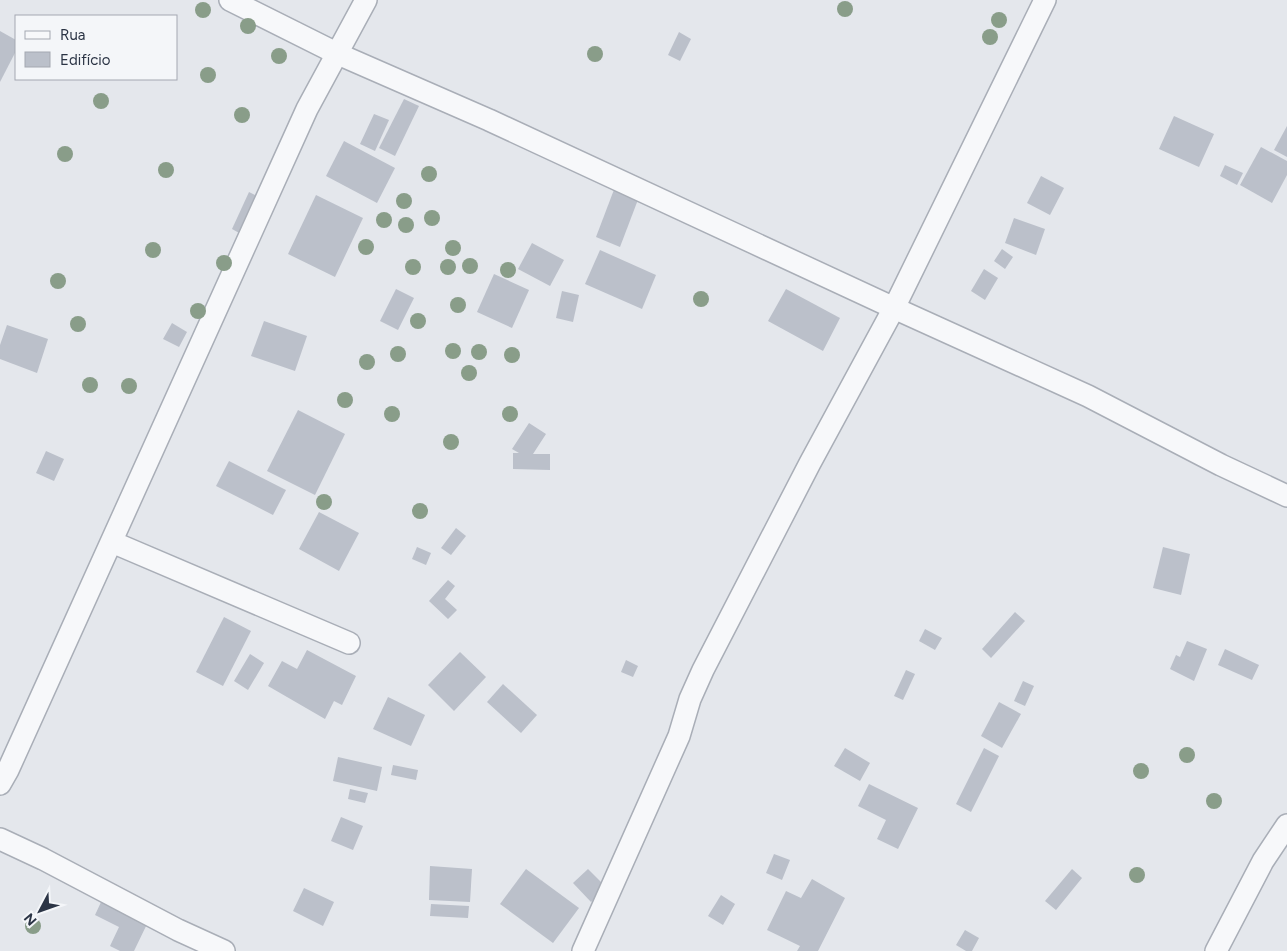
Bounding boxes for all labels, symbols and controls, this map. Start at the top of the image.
legend [15,15,178,80]
text: Rua [60,26,85,44]
text: Edifício [60,51,111,69]
north arrow [15,886,65,936]
text: N [21,910,41,929]

